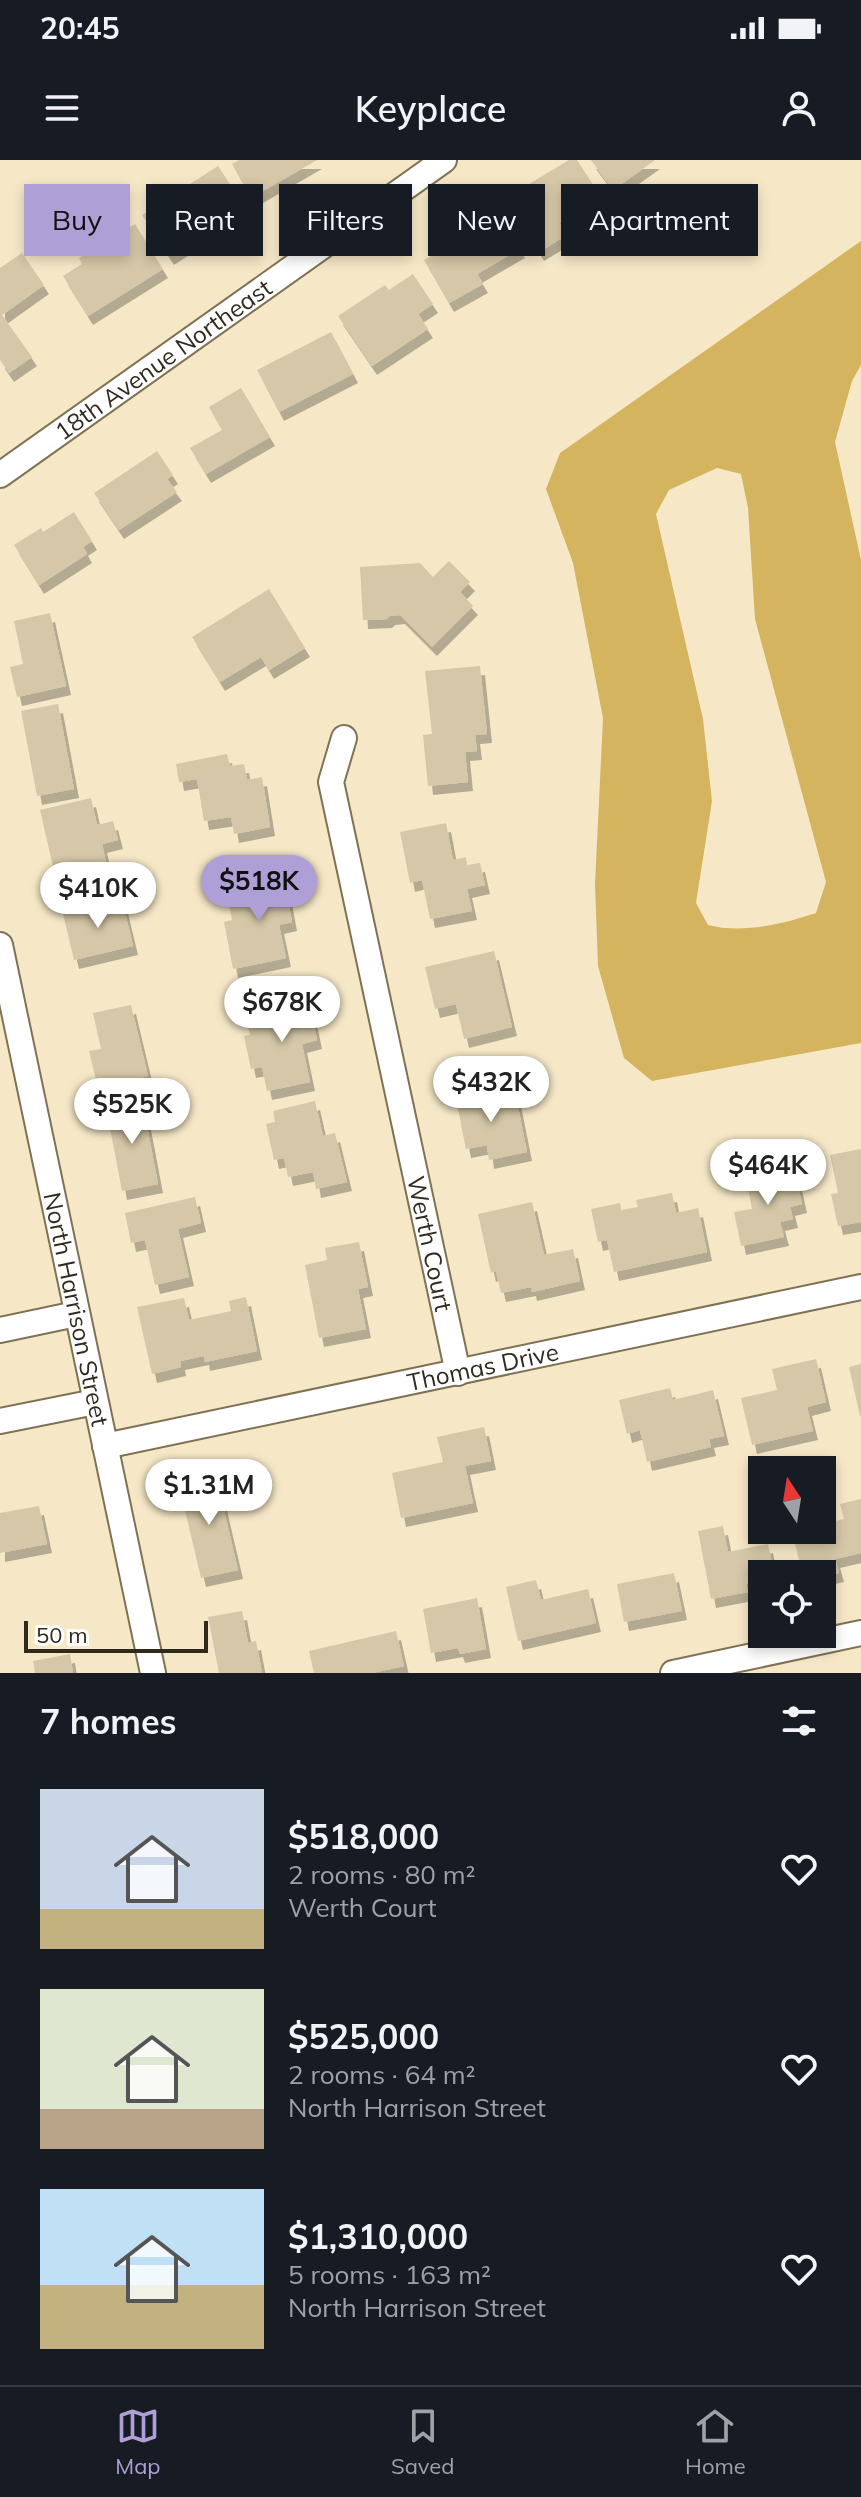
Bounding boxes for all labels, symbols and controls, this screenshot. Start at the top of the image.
text: 20:45 [40,9,119,47]
icon: menu [40,86,84,130]
text: Keyplace [355,86,506,131]
icon: person [777,86,821,130]
chip: Buy [24,184,130,256]
chip: Rent [146,184,263,256]
chip: Filters [279,184,412,256]
chip: New [428,184,545,256]
chip: Apartment [561,184,758,256]
street label: 18th Avenue Northeast [49,272,277,446]
pin: $518K [203,855,315,923]
pin: $410K [42,862,154,930]
text: $518K [219,864,299,897]
text: $410K [58,871,138,904]
pin: $678K [226,976,338,1044]
text: $678K [242,985,322,1018]
pin: $432K [435,1056,547,1124]
text: $432K [451,1065,531,1098]
pin: $525K [76,1078,188,1146]
text: $525K [92,1087,172,1120]
pin: $464K [712,1139,824,1207]
text: $464K [728,1148,808,1181]
street label: Werth Court [401,1173,459,1314]
street label: North Harrison Street [37,1189,116,1429]
street label: Thomas Drive [404,1336,561,1397]
north arrow [748,1456,836,1544]
map controls [748,1456,836,1648]
pin: $1.31M [144,1459,274,1527]
text: $1.31M [163,1468,255,1501]
button: locate [748,1560,836,1648]
scale bar [24,1617,208,1653]
text: 50 m [36,1621,87,1649]
icon: filters [777,1699,821,1743]
text: 7 homes [40,1700,177,1743]
text: $518,000 [288,1815,439,1858]
icon: home [104,1821,200,1917]
icon: heart [777,1847,821,1891]
text: 2 rooms · 80 m² [288,1858,475,1891]
text: Werth Court [288,1891,437,1924]
text: $525,000 [288,2015,439,2058]
icon: home [104,2021,200,2117]
icon: heart [777,2047,821,2091]
text: 2 rooms · 64 m² [288,2058,475,2091]
text: North Harrison Street [288,2091,546,2124]
text: $1,310,000 [288,2215,468,2258]
icon: home [104,2221,200,2317]
icon: heart [777,2247,821,2291]
text: 5 rooms · 163 m² [288,2258,491,2291]
text: North Harrison Street [288,2291,546,2324]
tab: Map [115,2404,161,2480]
tab: Saved [391,2404,455,2480]
tab: Home [685,2404,746,2480]

